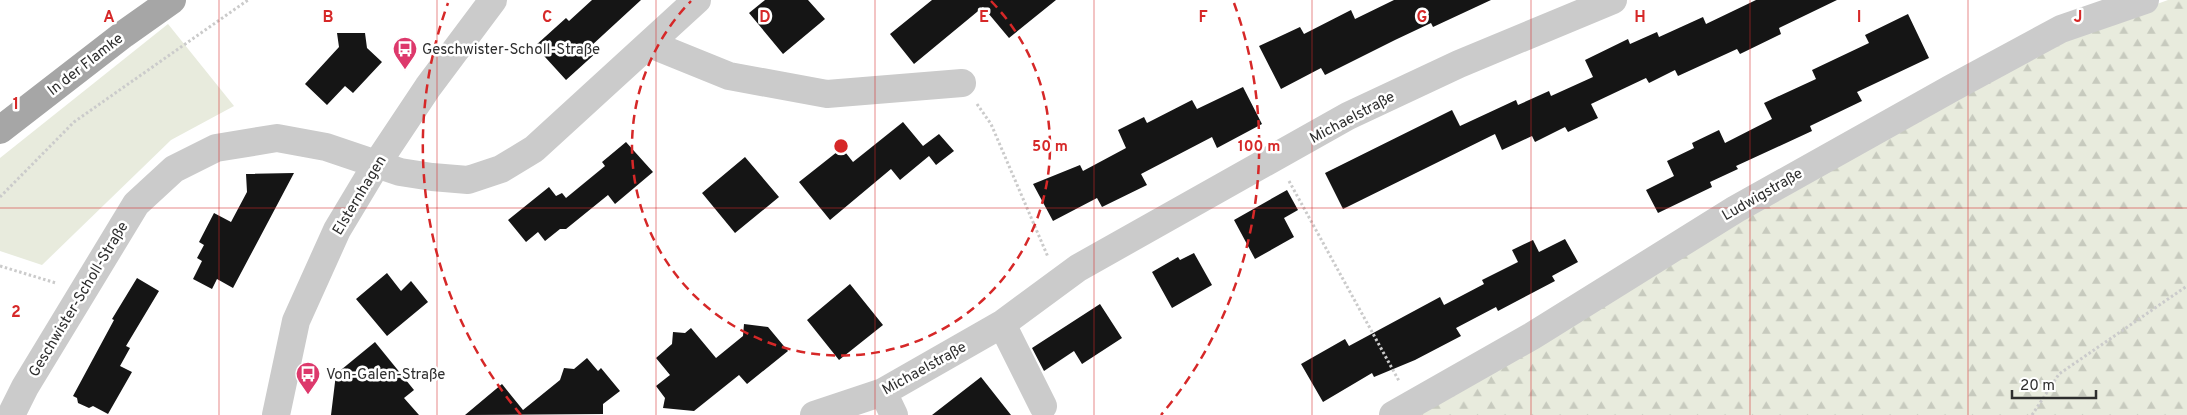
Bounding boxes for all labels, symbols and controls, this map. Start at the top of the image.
text: A [103,8,115,28]
text: B [322,8,334,28]
text: C [542,8,552,28]
text: D [759,8,771,28]
text: E [979,8,989,28]
text: F [1198,8,1208,28]
text: G [1417,8,1427,28]
text: H [1634,8,1646,28]
text: I [1857,8,1861,28]
text: J [2074,8,2082,28]
street label: In der Flamke [44,30,128,101]
bus stop icon: Geschwister-Scholl-Straße [392,36,418,70]
place label: Geschwister-Scholl-Straße [422,41,600,60]
street label: Michaelstraße [1307,88,1399,149]
text: 1 [13,95,19,115]
centre of rings [832,137,850,155]
text: 50 m [1032,138,1068,157]
text: 100 m [1238,138,1280,157]
street label: Elsternhagen [329,153,391,239]
street label: Ludwigstraße [1719,165,1806,226]
street label: Geschwister-Scholl-Straße [25,219,133,381]
text: 2 [11,303,21,323]
street label: Michaelstraße [879,338,970,400]
bus stop icon: Von-Galen-Straße [295,361,321,395]
place label: Von-Galen-Straße [326,366,445,385]
scale bar [2012,368,2096,400]
text: 20 m [2020,377,2055,396]

